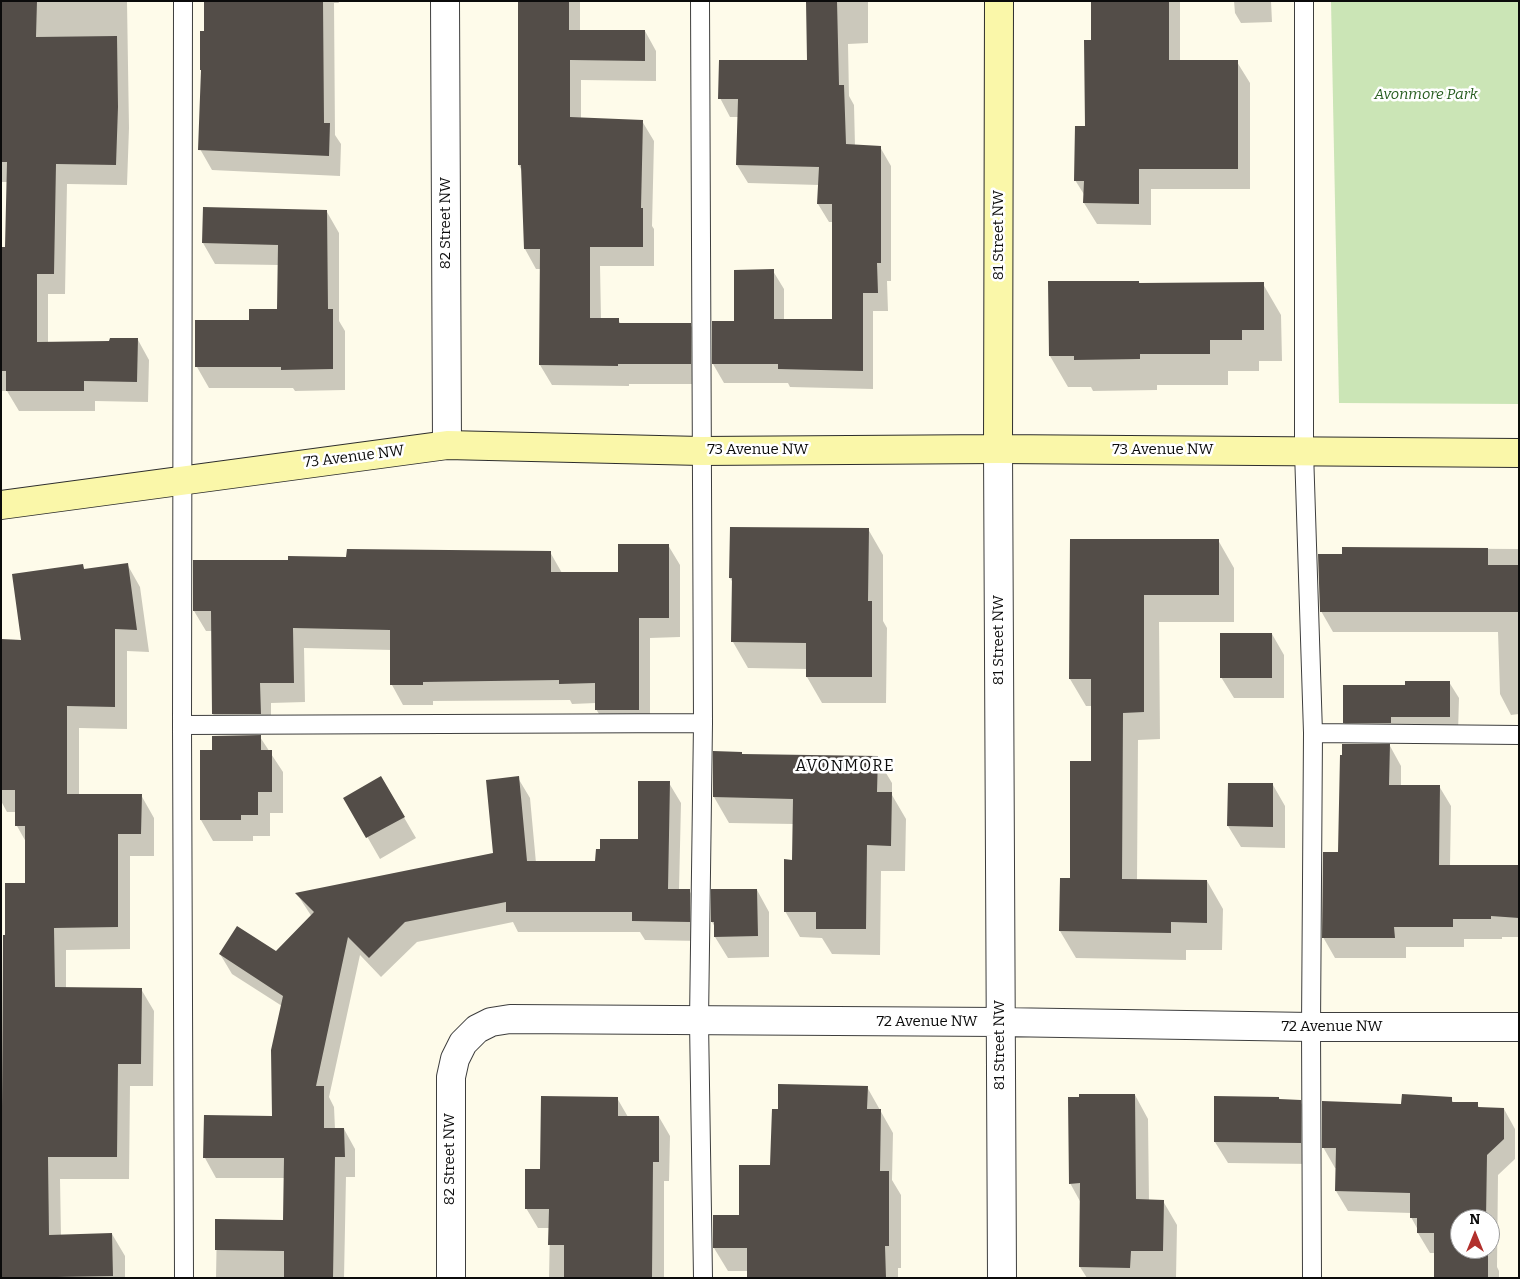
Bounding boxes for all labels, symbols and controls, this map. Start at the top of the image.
park label: Avonmore Park [1374,86,1478,104]
street label: 82 Street NW [437,177,455,269]
street label: 81 Street NW [990,190,1008,280]
street label: 73 Avenue NW [707,441,809,459]
street label: 73 Avenue NW [1112,441,1214,459]
street label: 73 Avenue NW [303,442,405,472]
street label: 81 Street NW [990,595,1008,685]
district label: AVONMORE [794,757,896,777]
street label: 81 Street NW [991,1000,1009,1090]
street label: 72 Avenue NW [876,1013,978,1031]
street label: 72 Avenue NW [1281,1018,1383,1036]
street label: 82 Street NW [441,1113,459,1205]
north arrow [1450,1209,1500,1259]
text: N [1470,1211,1480,1228]

